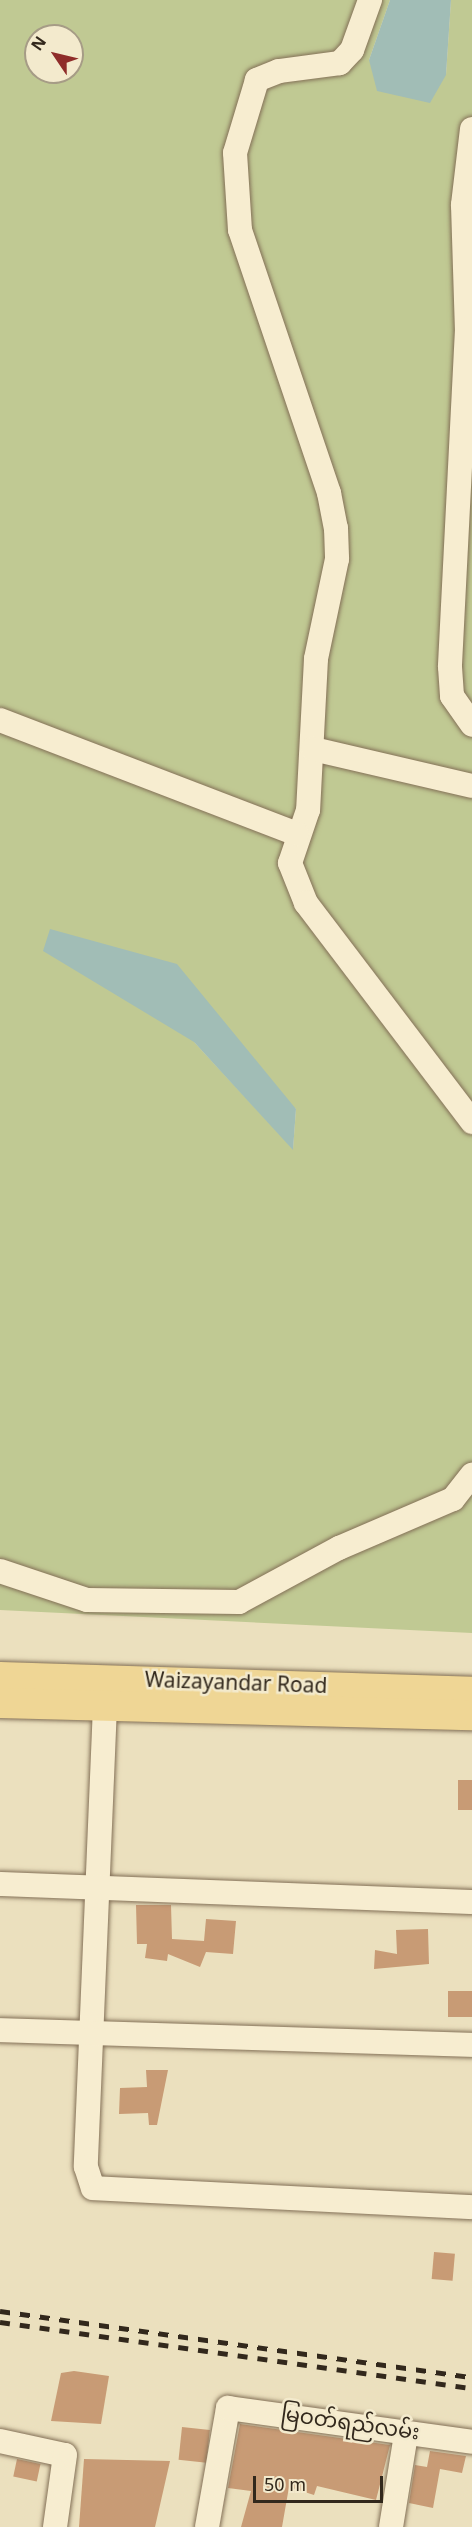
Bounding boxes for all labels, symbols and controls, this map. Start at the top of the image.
north arrow [24,24,84,84]
text: N [22,29,59,60]
street label: Waizayandar Road [144,1669,328,1701]
street label: မြဝတ်ရည်လမ်း [279,2403,421,2447]
scale bar [256,2464,386,2502]
text: 50 m [264,2467,306,2506]

